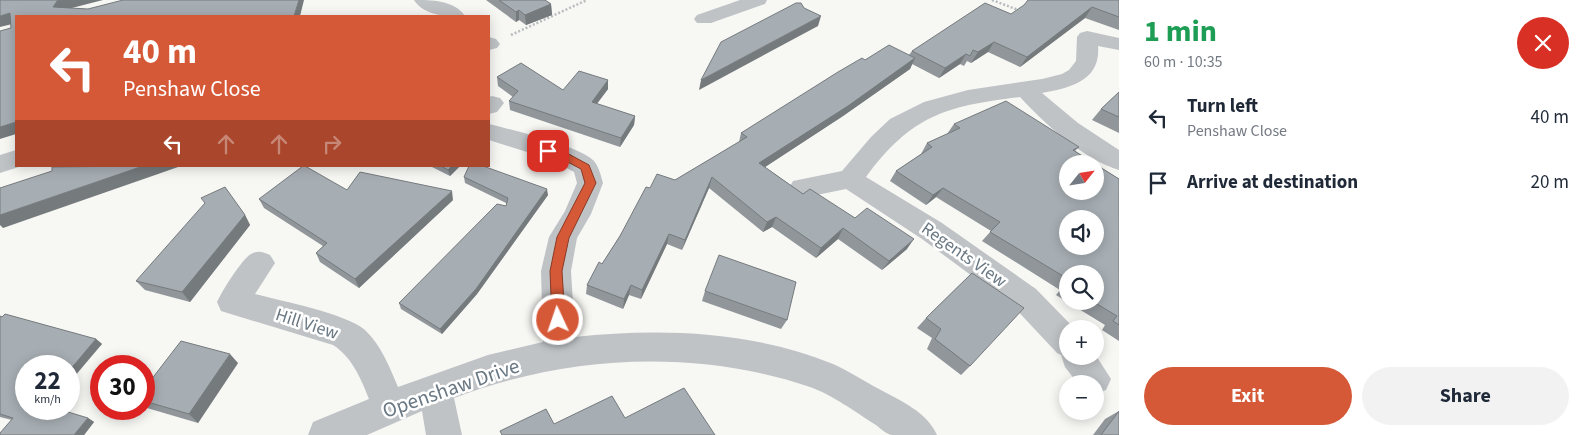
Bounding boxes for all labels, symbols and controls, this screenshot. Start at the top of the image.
text: 1 min [1144,10,1217,53]
button: close [1517,17,1569,69]
text: 40 m [123,27,197,77]
icon: left [40,35,105,100]
text: 60 m · 10:35 [1144,51,1223,73]
text: Penshaw Close [123,73,261,105]
text: Turn left [1187,93,1258,120]
icon: left [1144,104,1172,132]
text: 40 m [1531,104,1569,131]
text: Penshaw Close [1187,120,1287,142]
icon: left [159,130,187,158]
icon: ahead [212,130,240,158]
icon: ahead [265,130,293,158]
icon: right [318,130,346,158]
pin [527,130,569,172]
icon: arrive [534,137,562,165]
north arrow [1059,155,1104,200]
map controls [1059,155,1104,420]
icon: arrive [1144,169,1172,197]
text: Arrive at destination [1187,169,1358,196]
text: 20 m [1531,169,1569,196]
button: sound [1059,210,1104,255]
street label: Regents View [916,216,1012,294]
button: search [1059,265,1104,310]
position arrow [531,293,583,345]
street label: Hill View [272,302,342,346]
button: + [1059,320,1104,365]
street label: Openshaw Drive [378,351,524,425]
speed limit sign: 30 [90,355,155,420]
text: 22 [34,363,61,399]
button: Exit [1144,367,1352,425]
button: Share [1362,367,1569,425]
button: − [1059,375,1104,420]
text: km/h [34,391,61,408]

